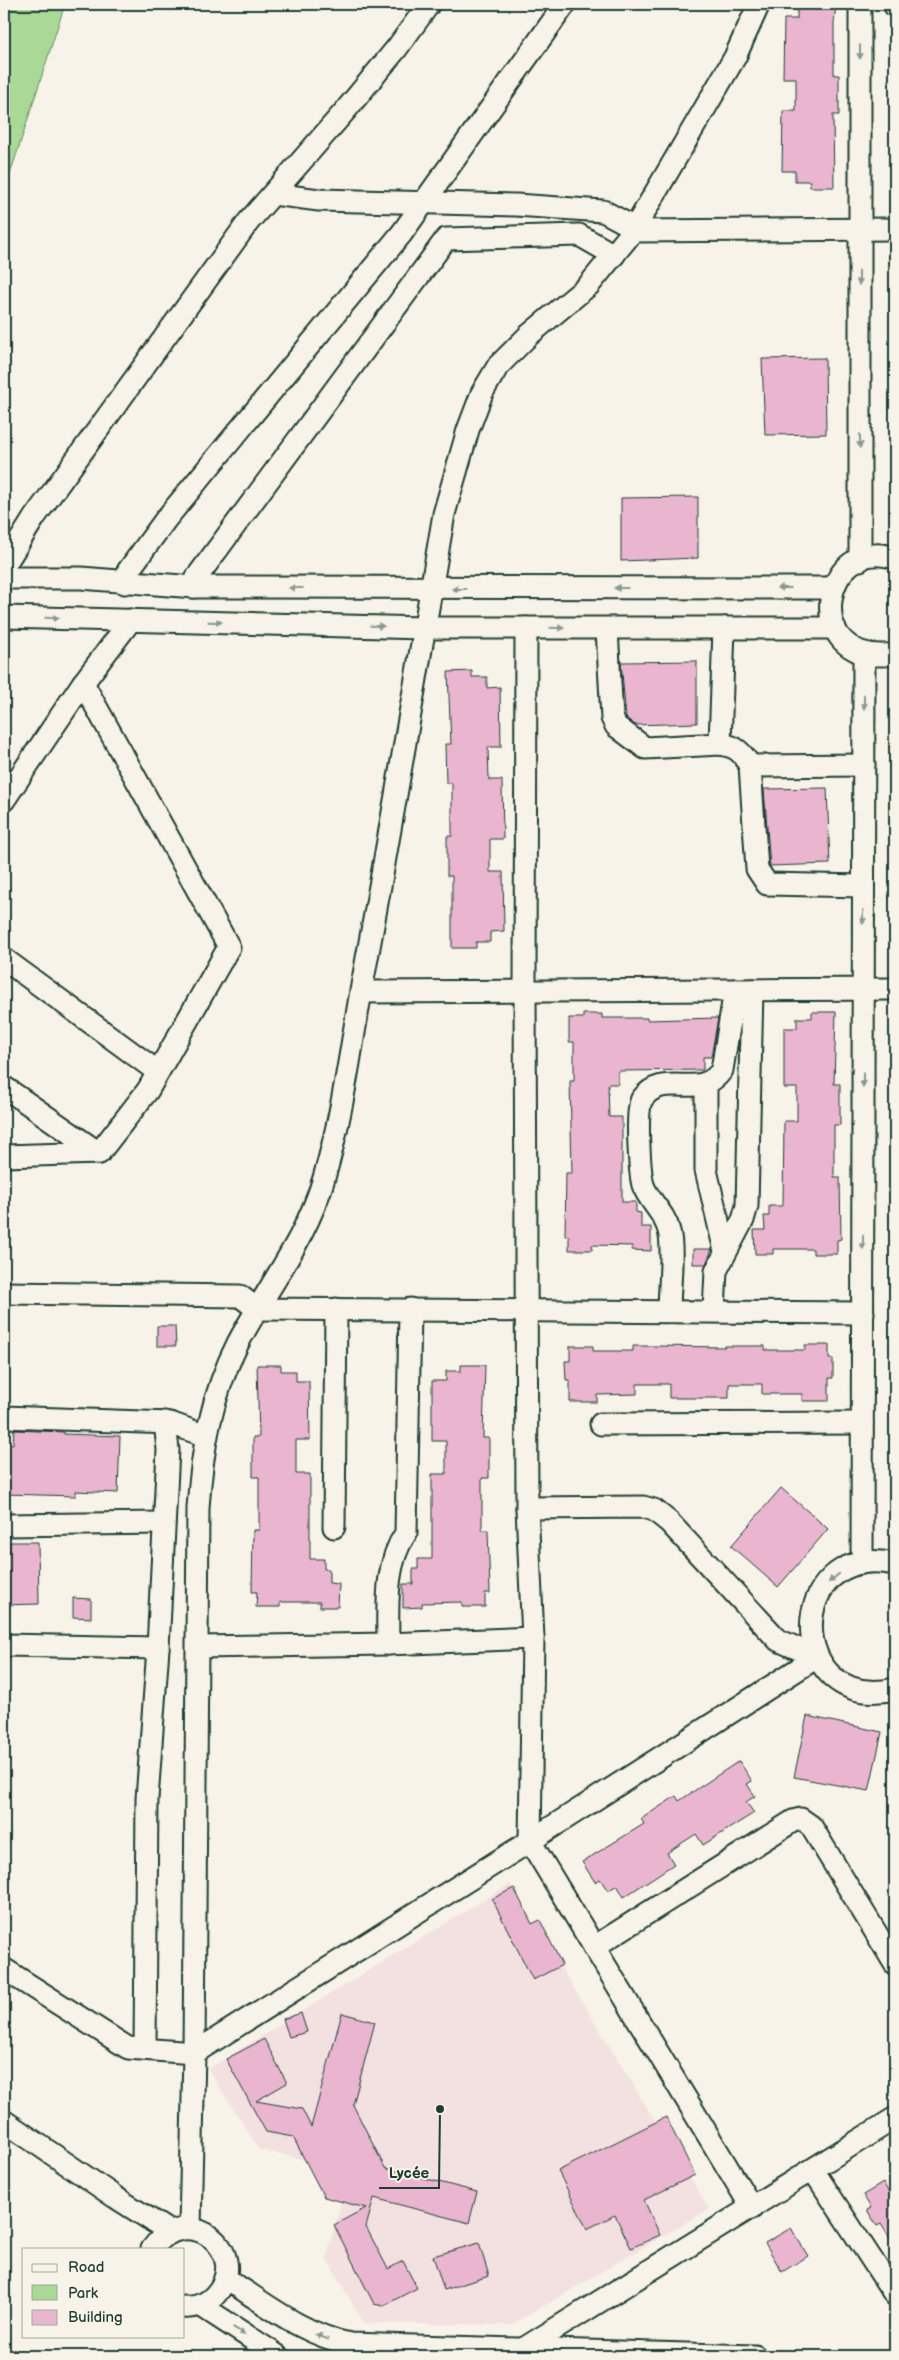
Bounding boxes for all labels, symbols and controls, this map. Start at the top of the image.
one-way arrow [856,45,864,61]
one-way arrow [855,270,863,286]
one-way arrow [856,433,864,449]
one-way arrow [288,584,304,592]
one-way arrow [613,584,629,592]
one-way arrow [776,584,792,592]
one-way arrow [451,585,467,593]
one-way arrow [45,614,61,622]
one-way arrow [207,618,223,626]
one-way arrow [370,623,386,631]
one-way arrow [550,624,566,632]
one-way arrow [860,695,868,711]
one-way arrow [859,910,867,926]
one-way arrow [859,1072,867,1088]
one-way arrow [859,1235,867,1251]
one-way arrow [827,1572,840,1583]
callout: Lycée [379,2158,439,2188]
text: Lycée [389,2164,430,2183]
legend [22,2248,185,2338]
text: Road [68,2258,104,2277]
text: Park [68,2284,99,2303]
text: Building [68,2308,123,2327]
one-way arrow [233,2326,246,2336]
one-way arrow [315,2332,330,2340]

